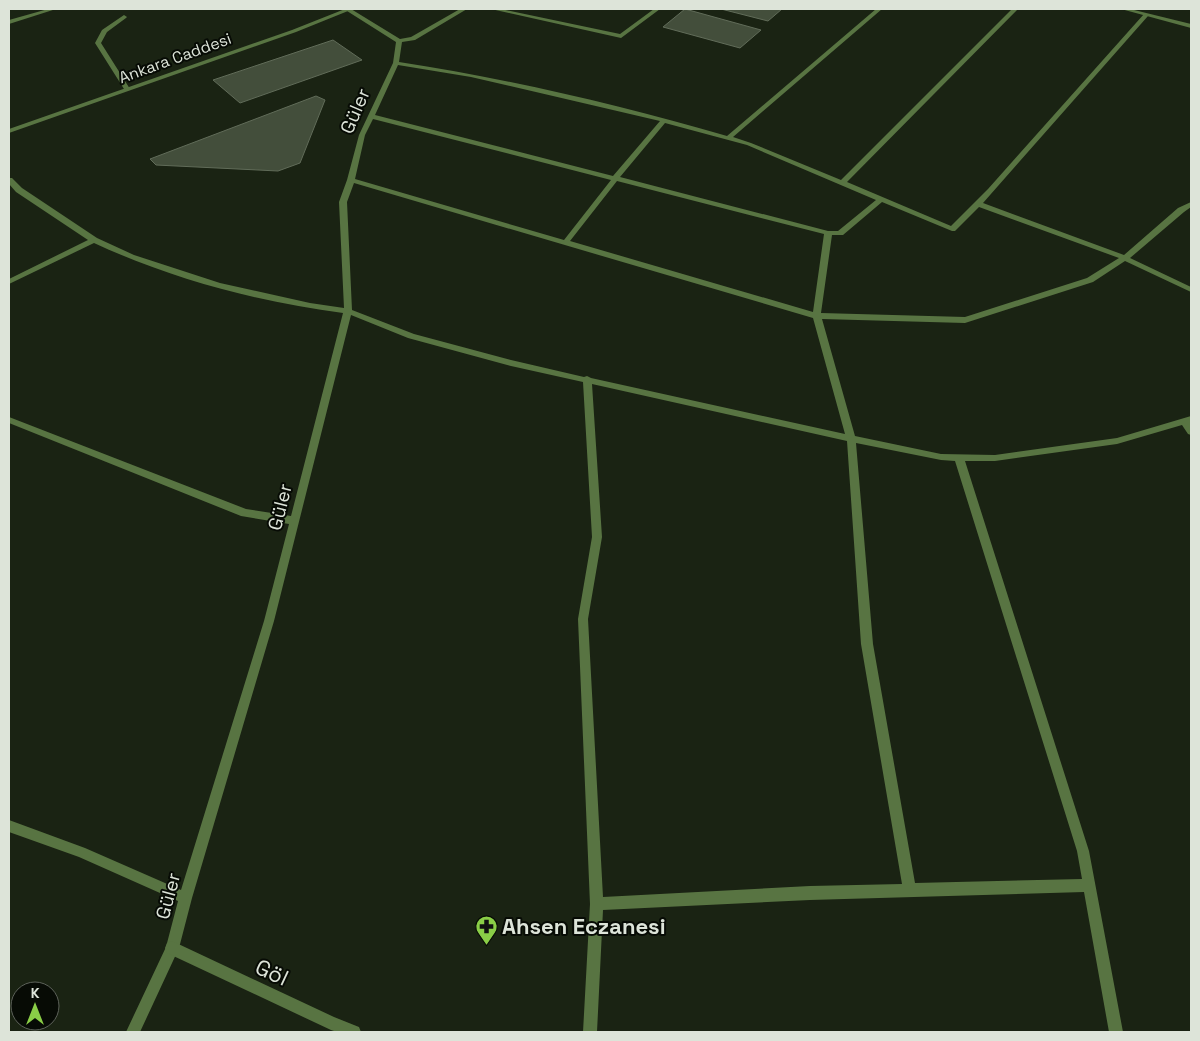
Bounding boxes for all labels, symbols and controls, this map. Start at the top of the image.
street label: Ankara Caddesi [116,28,234,88]
street label: Güler [334,84,376,138]
street label: Güler [262,481,298,533]
street label: Güler [150,870,186,922]
place label: Ahsen Eczanesi [502,912,666,940]
pharmacy icon: Ahsen Eczanesi [474,914,498,945]
street label: Göl [251,952,293,992]
north arrow [10,981,60,1031]
text: K [31,984,40,1002]

